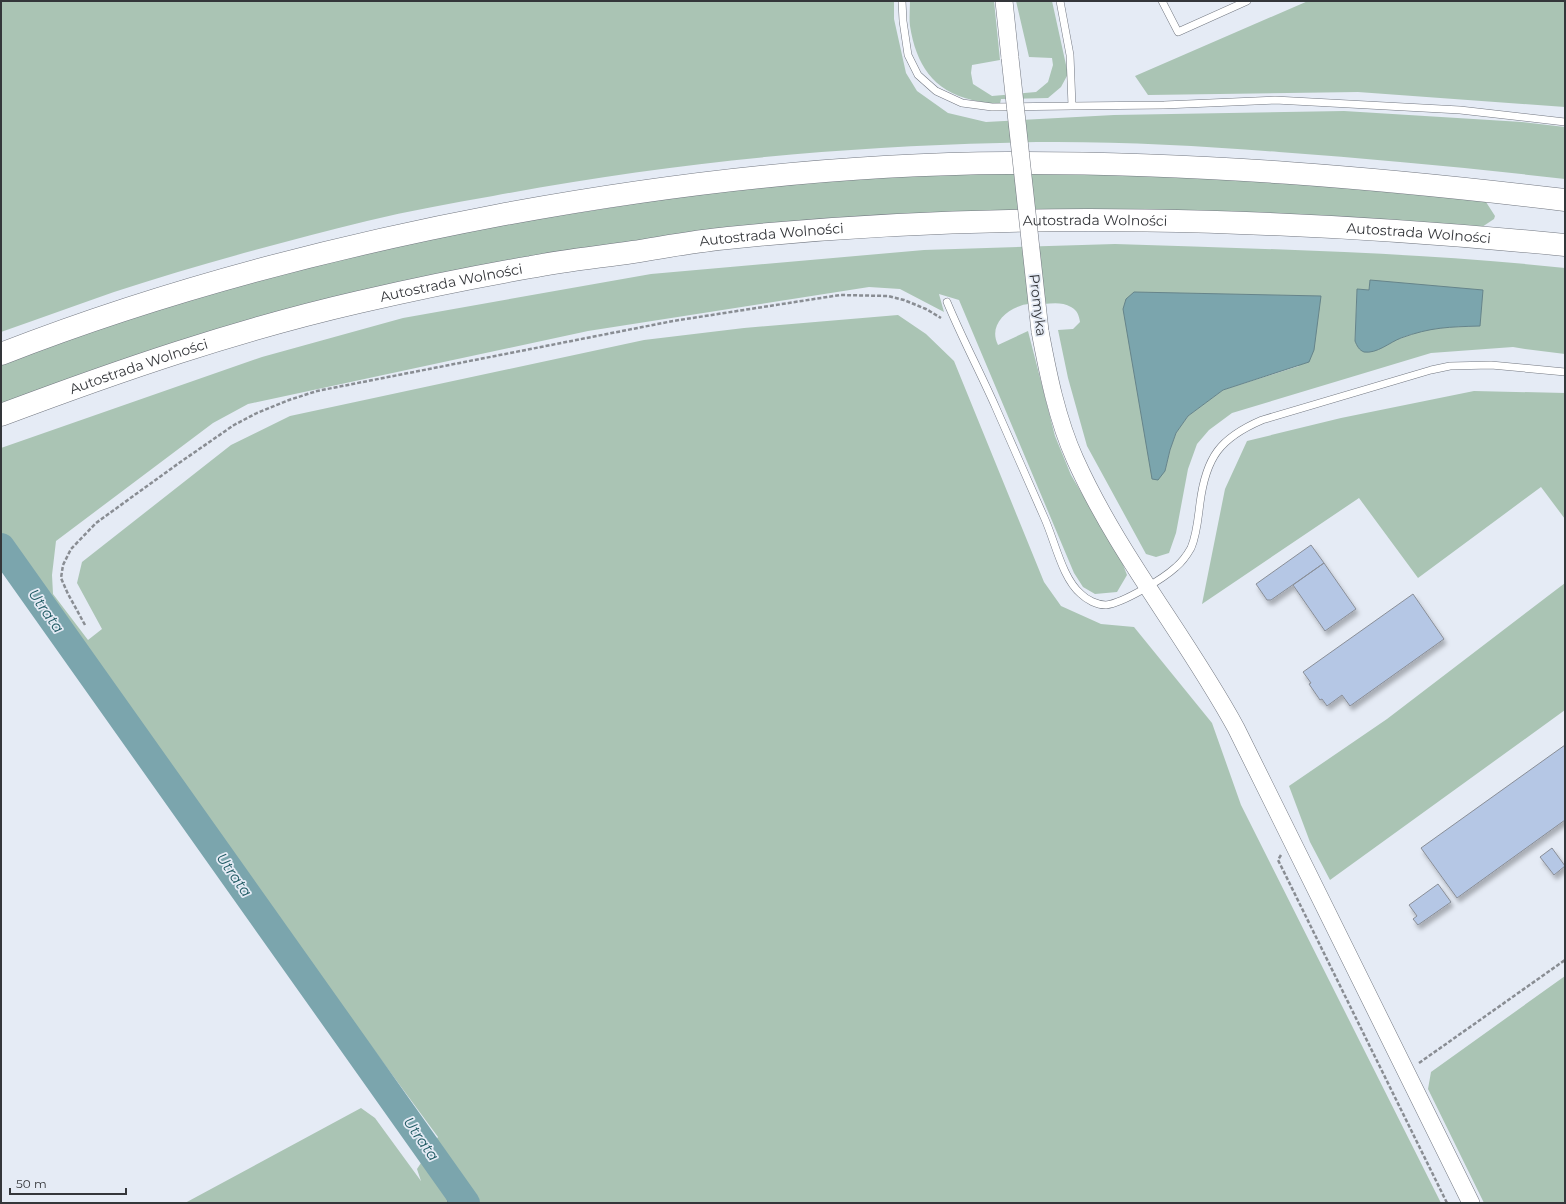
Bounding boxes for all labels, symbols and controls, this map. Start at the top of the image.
street label: Autostrada Wolności [1022,211,1168,230]
street label: Autostrada Wolności [698,219,844,250]
street label: Autostrada Wolności [1346,219,1492,247]
street label: Autostrada Wolności [378,260,524,306]
street label: Promyka [1025,273,1051,337]
street label: Autostrada Wolności [67,335,210,398]
water label: Utrata [24,585,68,636]
water label: Utrata [212,849,256,900]
water label: Utrata [399,1113,443,1164]
scale bar [10,1170,126,1196]
text: 50 m [16,1176,47,1191]

